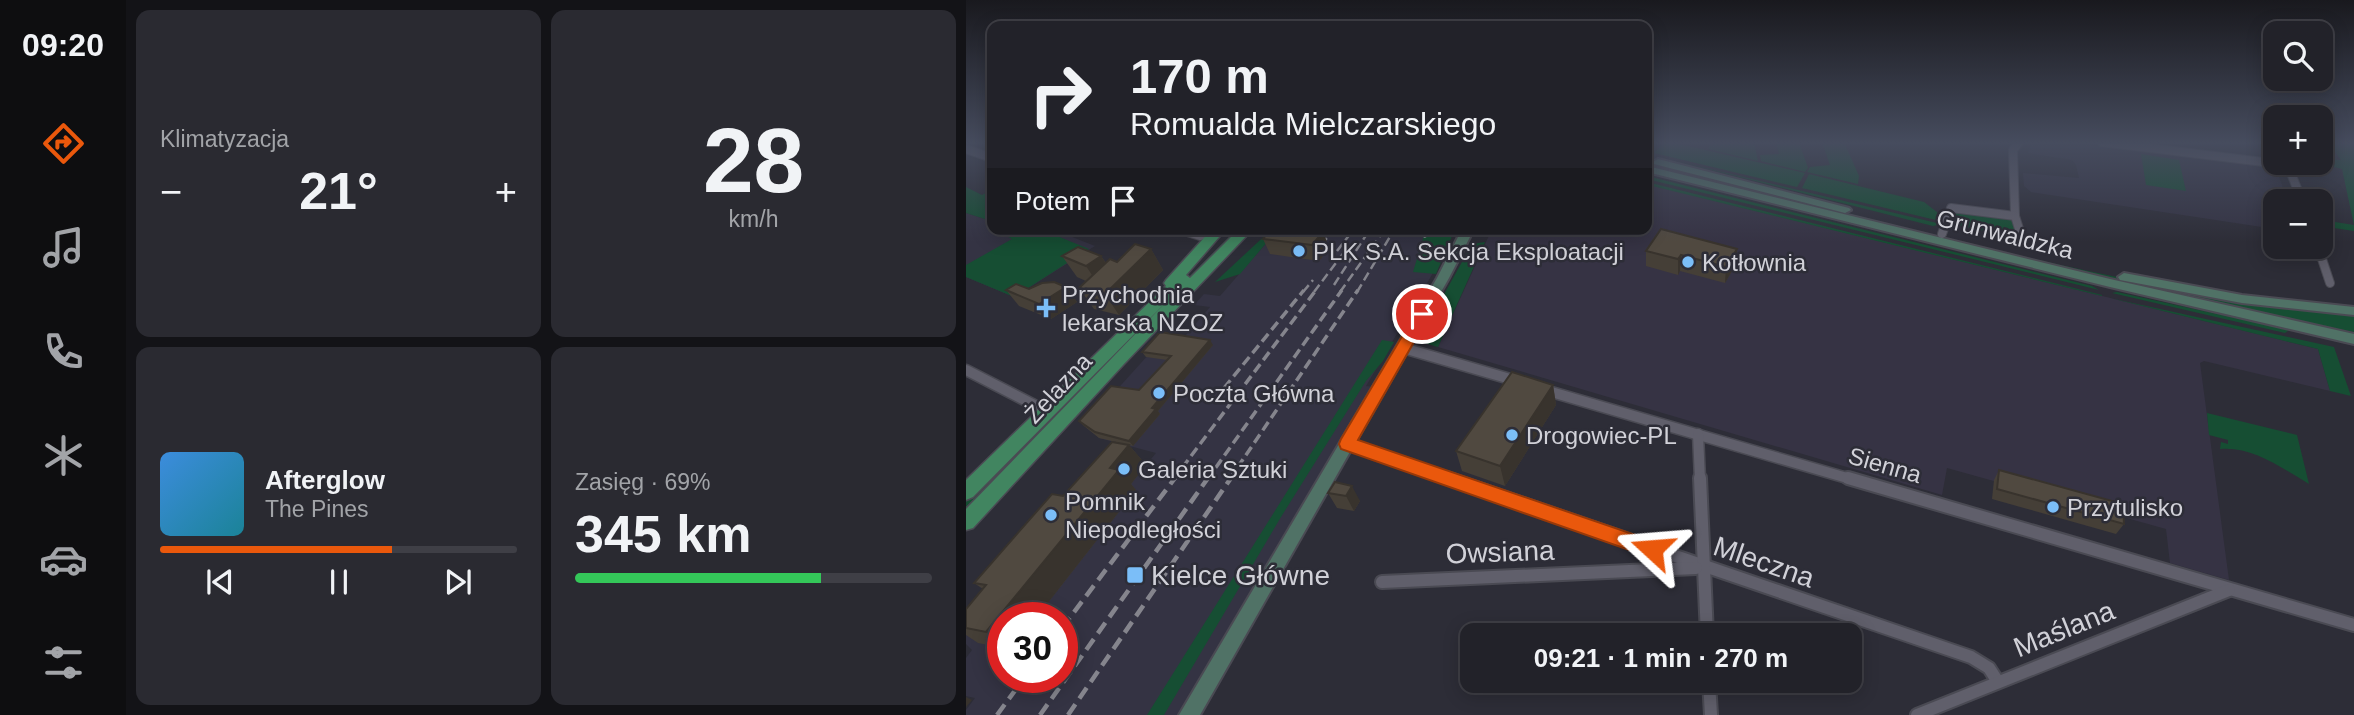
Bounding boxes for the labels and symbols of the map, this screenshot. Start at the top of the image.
street label: Grunwaldzka [1934,204,2077,264]
place label: PLK S.A. Sekcja Eksploatacji [1313,238,1624,265]
marker: PLK S.A. Sekcja Eksploatacji [1291,243,1307,259]
place label: Kotłownia [1702,249,1807,276]
marker: Kotłownia [1680,254,1696,270]
place label: Przychodnia lekarska NZOZ [1062,281,1223,336]
pin [1392,284,1452,344]
marker: Przychodnia lekarska NZOZ [1036,298,1056,318]
street label: Żelazna [1019,347,1097,428]
place label: Poczta Główna [1173,380,1335,407]
marker: Poczta Główna [1151,385,1167,401]
place label: Drogowiec-PL [1526,422,1677,449]
marker: Drogowiec-PL [1504,427,1520,443]
street label: Sienna [1845,442,1925,488]
place label: Galeria Sztuki [1138,456,1287,483]
marker: Galeria Sztuki [1116,461,1132,477]
place label: Pomnik Niepodległości [1065,488,1221,543]
place label: Przytulisko [2067,494,2183,521]
marker: Przytulisko [2045,499,2061,515]
marker: Pomnik Niepodległości [1043,507,1059,523]
position arrow [1615,512,1689,586]
street label: Mleczna [1710,530,1819,594]
street label: Owsiana [1445,535,1555,569]
place label: Kielce Główne [1151,560,1330,591]
marker: Kielce Główne [1125,565,1145,585]
street label: Maślana [2009,595,2119,663]
speed limit sign: 30 [987,602,1078,693]

